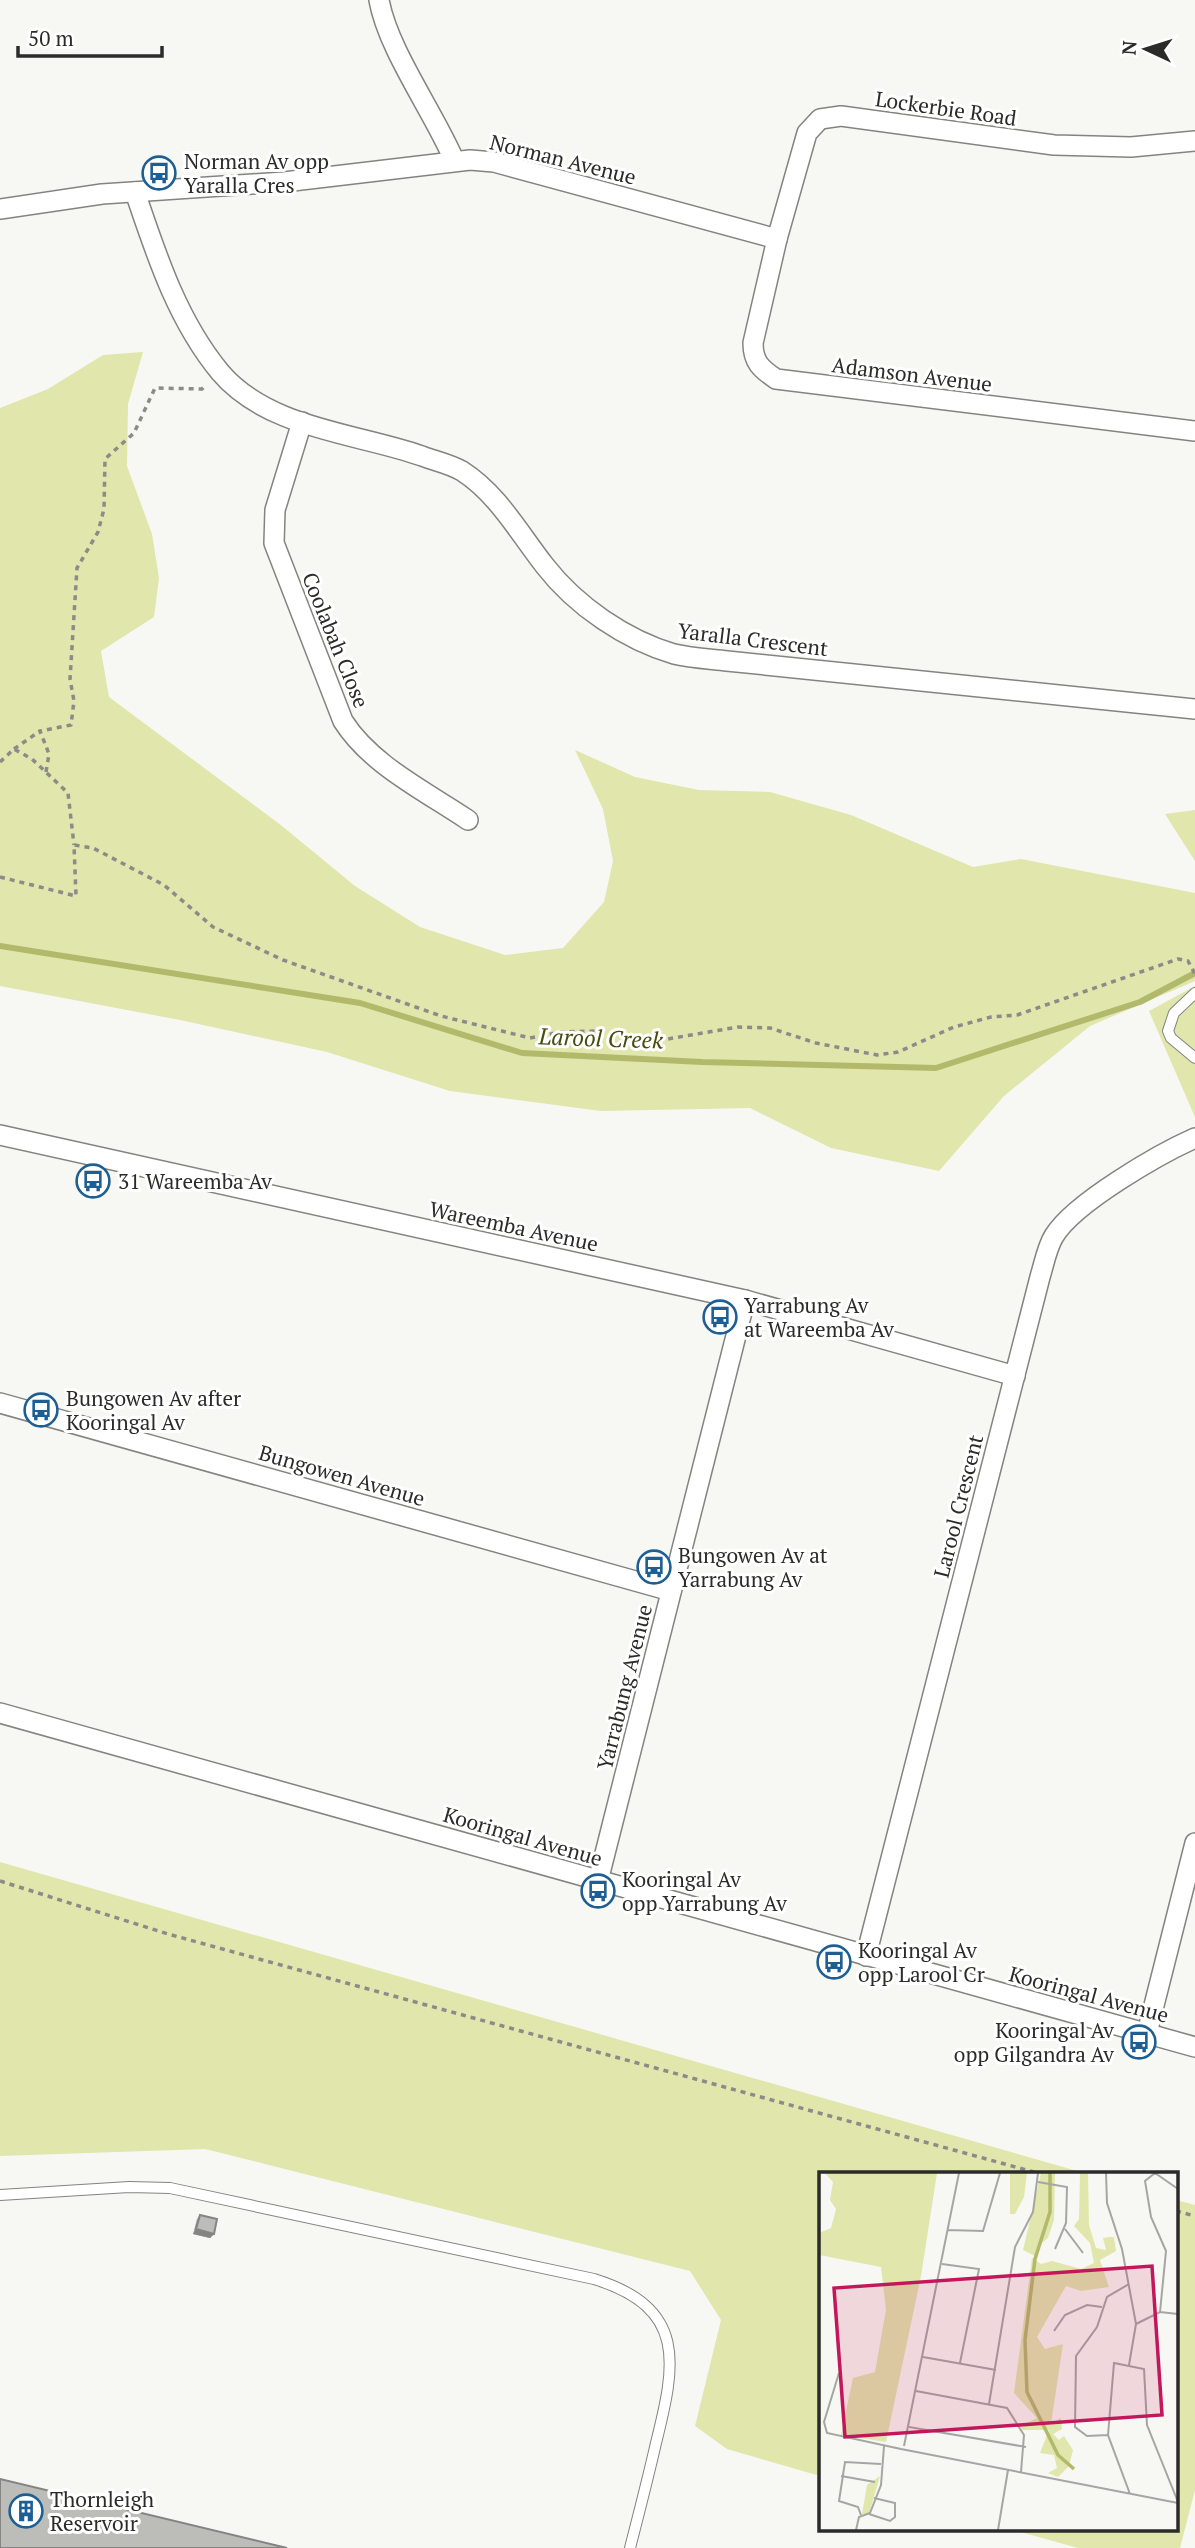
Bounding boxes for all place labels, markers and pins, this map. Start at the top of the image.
place label: Norman Av opp Yaralla Cres [184,147,329,199]
bus stop icon: Norman Av opp Yaralla Cres [140,154,178,192]
bus stop icon: 31 Wareemba Av [74,1162,112,1200]
place label: 31 Wareemba Av [118,1167,272,1195]
place label: Yarrabung Av at Wareemba Av [744,1291,894,1343]
bus stop icon: Yarrabung Av at Wareemba Av [701,1298,739,1336]
place label: Bungowen Av after Kooringal Av [66,1384,241,1436]
bus stop icon: Bungowen Av after Kooringal Av [22,1391,60,1429]
place label: Bungowen Av at Yarrabung Av [678,1541,828,1593]
bus stop icon: Bungowen Av at Yarrabung Av [635,1548,673,1586]
place label: Kooringal Av opp Yarrabung Av [622,1865,787,1917]
bus stop icon: Kooringal Av opp Yarrabung Av [579,1872,617,1910]
place label: Kooringal Av opp Larool Cr [858,1936,985,1988]
bus stop icon: Kooringal Av opp Larool Cr [815,1943,853,1981]
place label: Kooringal Av opp Gilgandra Av [954,2016,1114,2068]
bus stop icon: Kooringal Av opp Gilgandra Av [1120,2023,1158,2061]
place label: Thornleigh Reservoir [50,2485,154,2537]
building icon: Thornleigh Reservoir [7,2492,45,2530]

